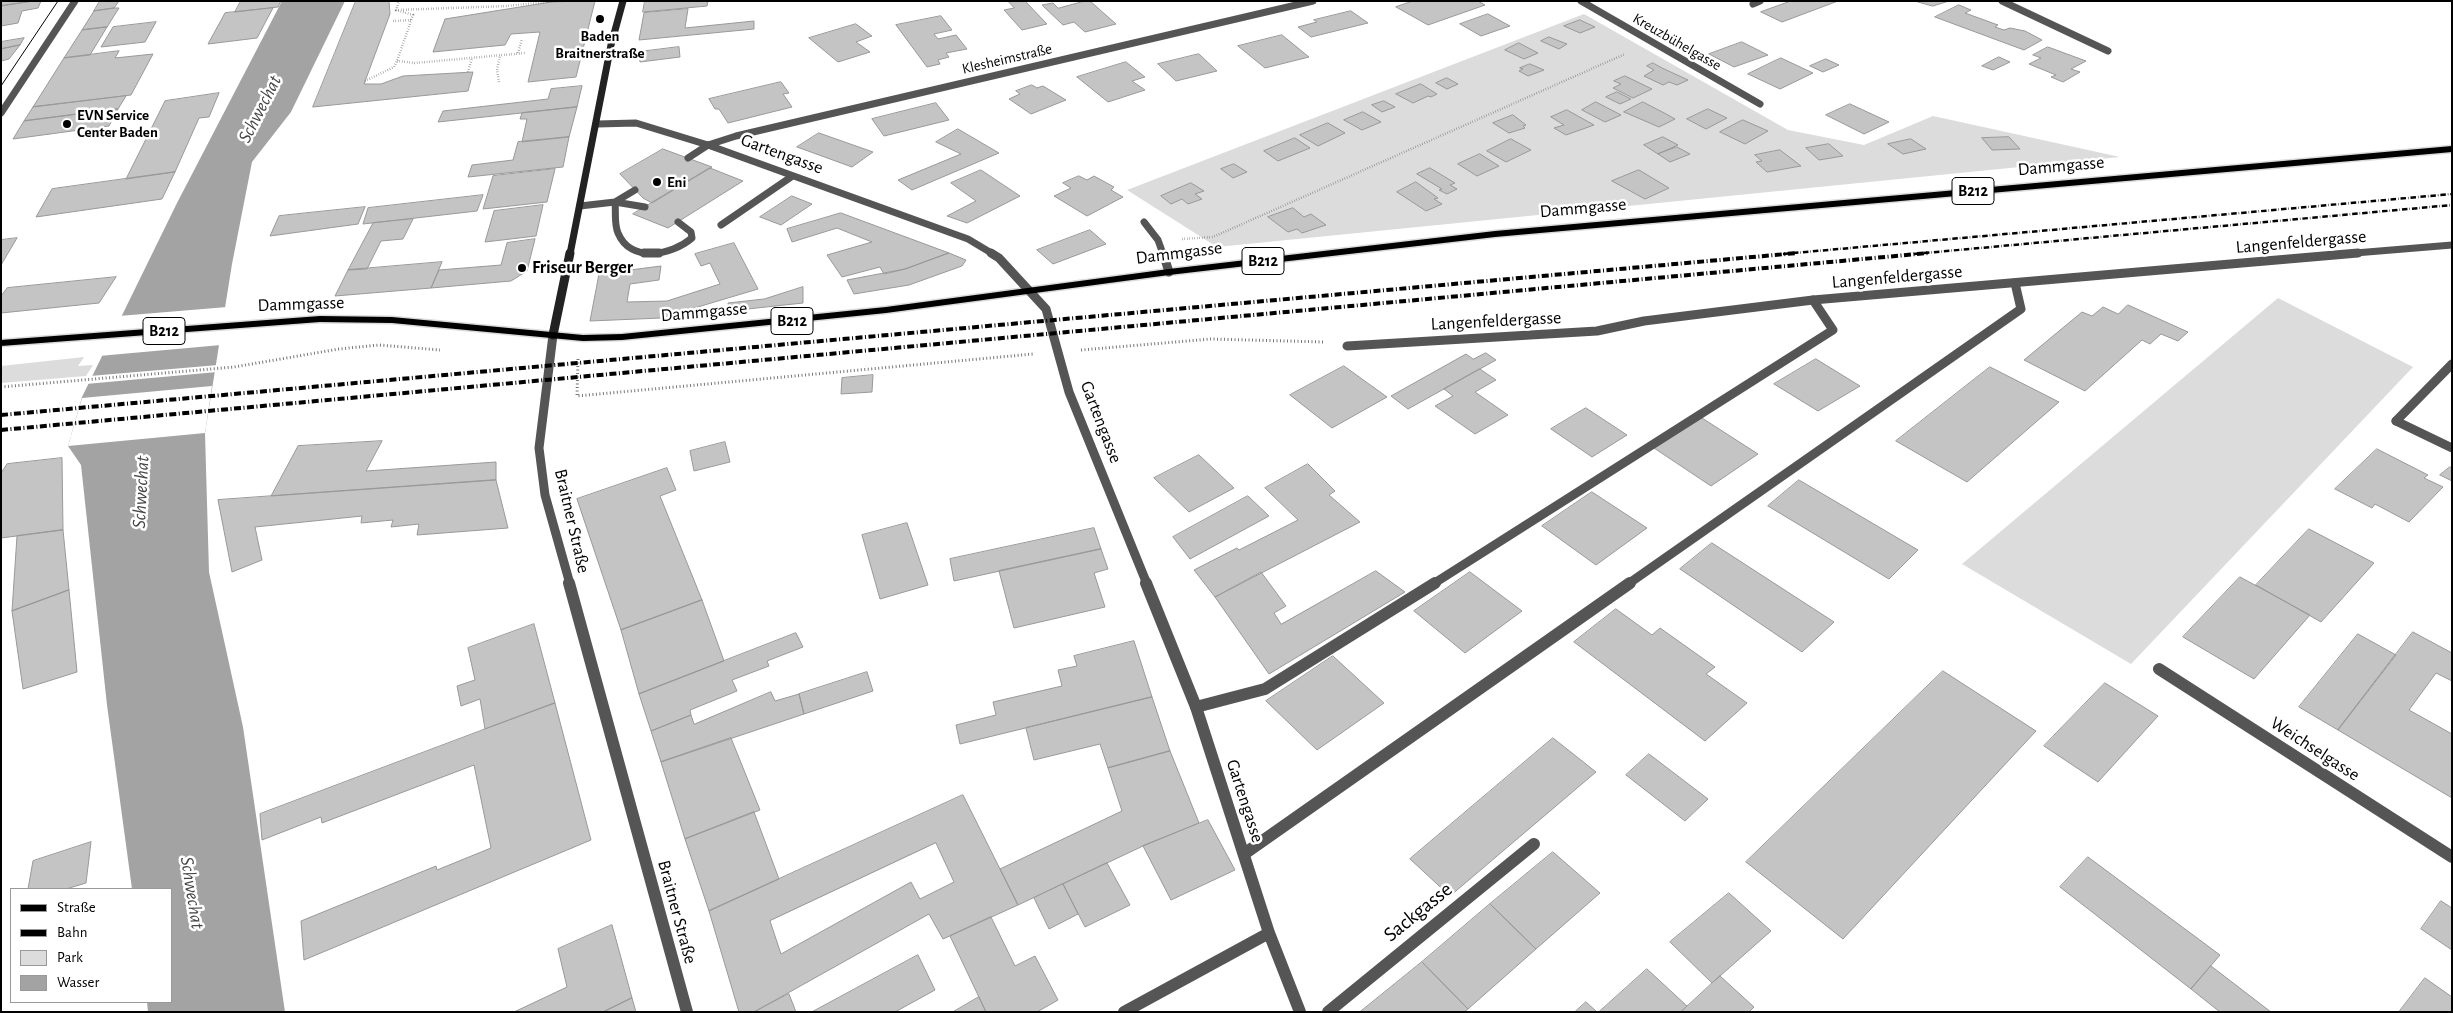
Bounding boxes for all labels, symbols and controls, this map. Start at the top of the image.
street label: Kreuzbühelgasse [1629,9,1725,75]
marker: Baden Braitnerstraße [594,13,606,25]
place label: Baden Braitnerstraße [555,27,645,62]
street label: Klesheimstraße [960,40,1054,78]
water label: Schwechat [233,71,287,147]
place label: EVN Service Center Baden [77,106,158,141]
marker: EVN Service Center Baden [61,118,73,130]
street label: Gartengasse [738,129,826,179]
street label: Dammgasse [2017,151,2105,181]
place label: Eni [667,173,686,191]
marker: Eni [651,176,663,188]
road number: B212 [1952,178,1994,205]
street label: Dammgasse [1539,193,1627,223]
street label: Langenfeldergasse [2235,226,2367,258]
street label: Dammgasse [1135,237,1223,269]
road number: B212 [1242,248,1284,274]
place label: Friseur Berger [532,257,633,279]
street label: Langenfeldergasse [1831,261,1963,293]
marker: Friseur Berger [516,262,528,274]
street label: Dammgasse [257,292,345,316]
street label: Dammgasse [660,297,748,327]
street label: Langenfeldergasse [1430,307,1562,335]
road number: B212 [771,308,813,334]
road number: B212 [143,318,185,344]
street label: Gartengasse [1075,378,1127,466]
water label: Schwechat [128,455,154,529]
street label: Braitner Straße [550,467,594,575]
street label: Weichselgasse [2266,712,2364,786]
street label: Gartengasse [1221,757,1269,845]
water label: Schwechat [175,855,209,931]
street label: Braitner Straße [653,858,701,966]
street label: Sackgasse [1378,877,1458,947]
legend [10,888,172,1003]
text: Straße [57,900,96,915]
text: Bahn [57,925,87,940]
text: Park [57,950,83,965]
text: Wasser [57,975,99,990]

